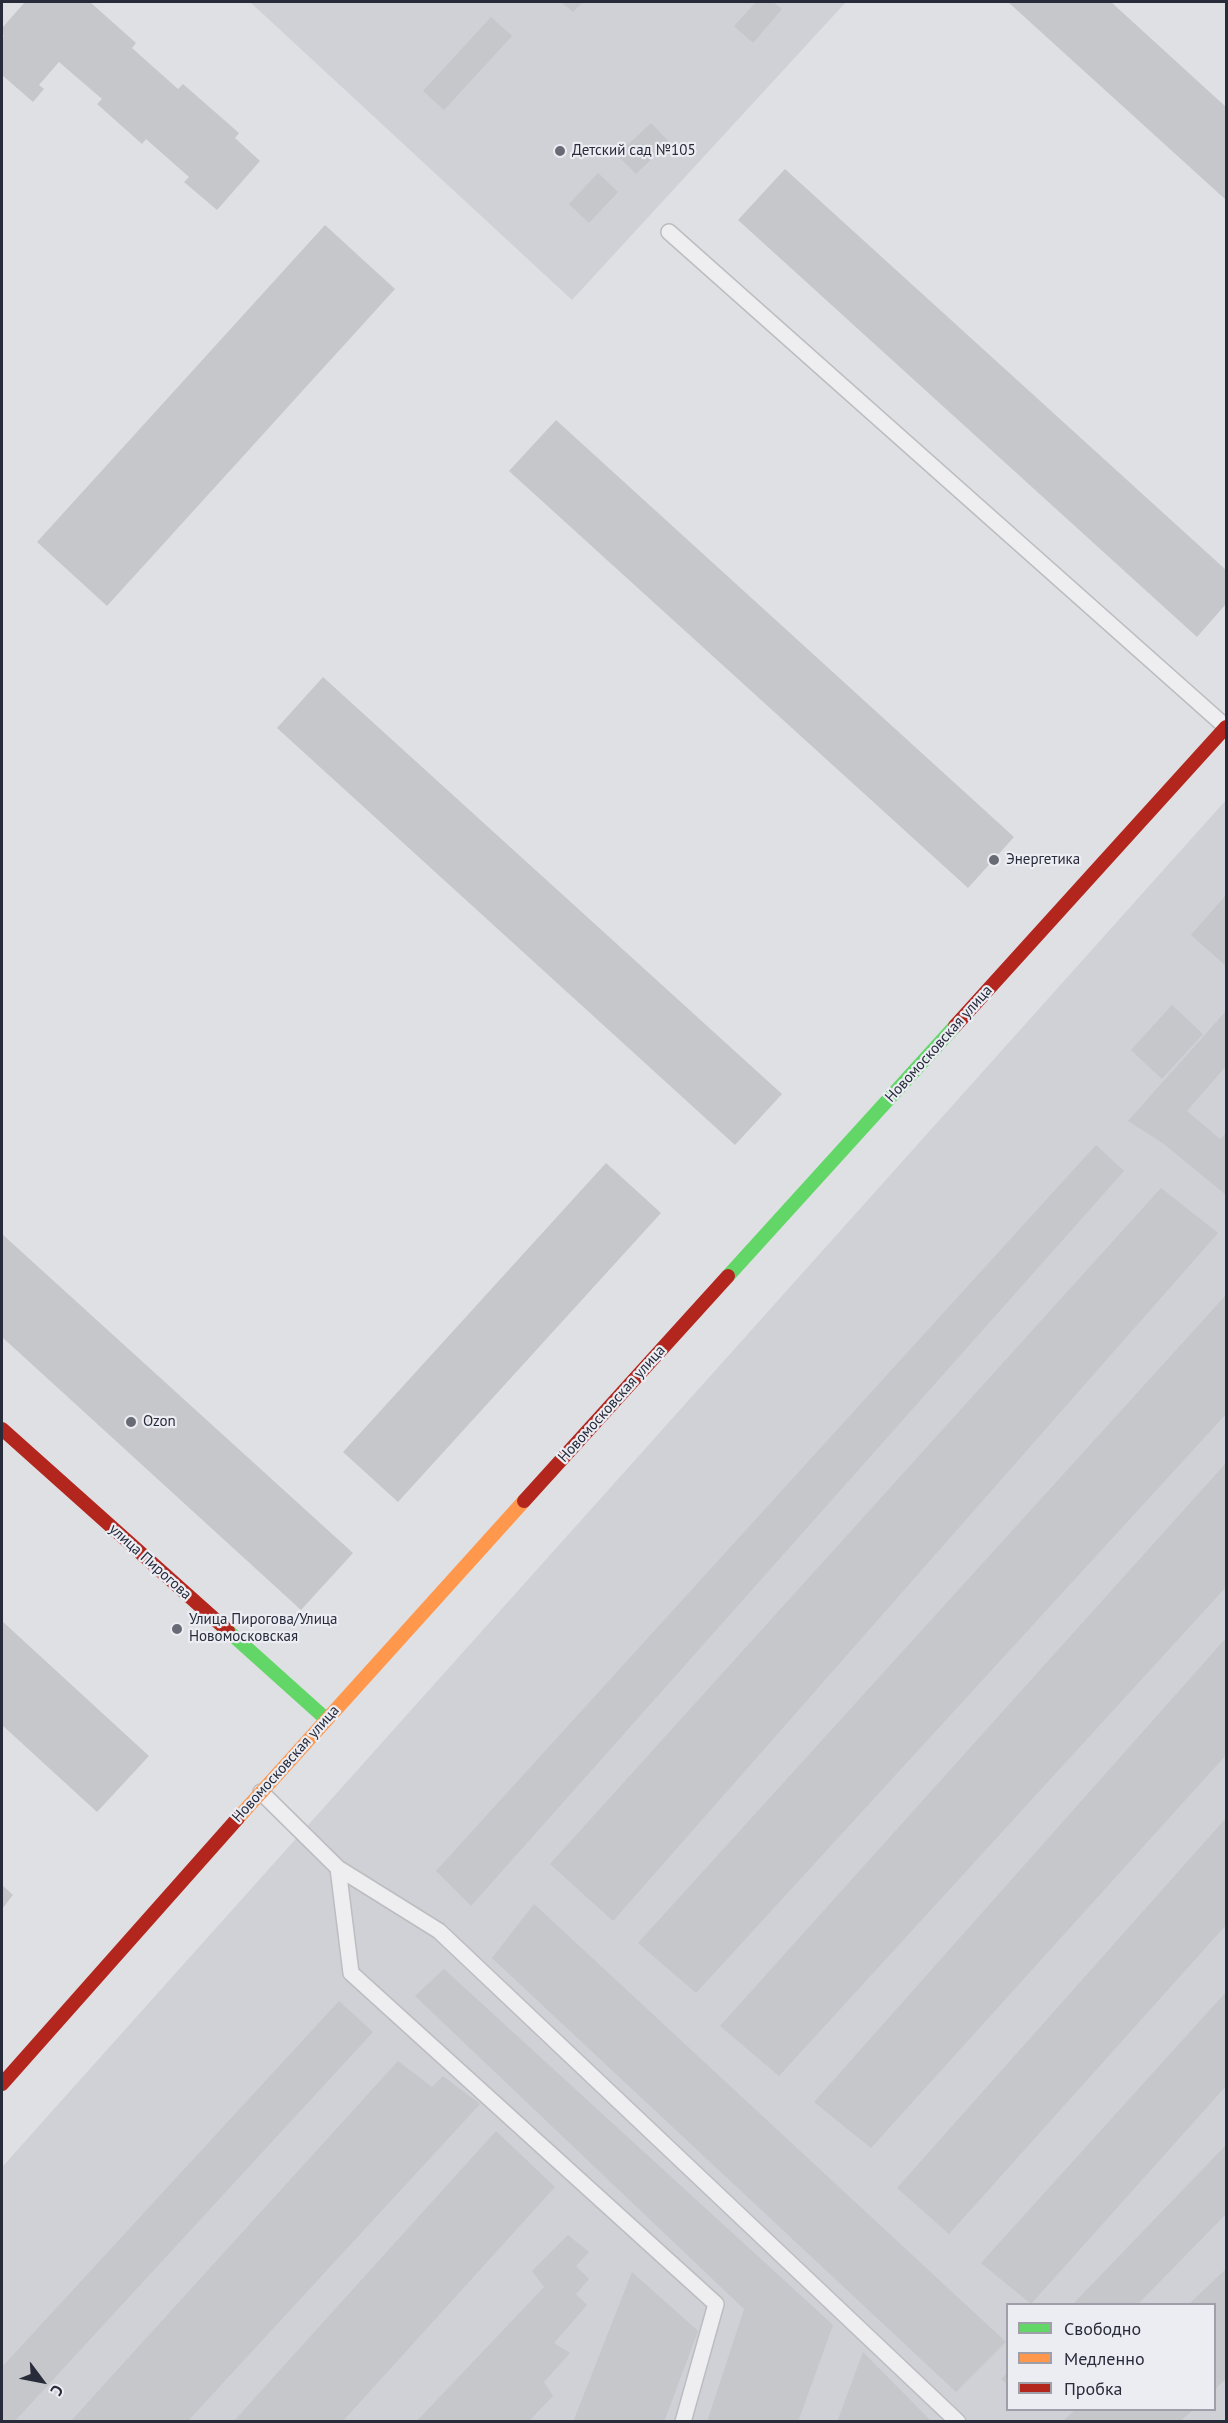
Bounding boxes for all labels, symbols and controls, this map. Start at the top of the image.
place label: Детский сад №105 [572,142,696,160]
marker: Детский сад №105 [553,144,567,158]
place label: Энергетика [1006,851,1080,869]
marker: Энергетика [987,853,1001,867]
street label: Новомосковская улица [882,982,996,1106]
street label: Новомосковская улица [555,1342,669,1466]
place label: Ozon [143,1413,176,1431]
marker: Ozon [124,1415,138,1429]
street label: улица Пирогова [105,1520,195,1604]
place label: Улица Пирогова/Улица Новомосковская [189,1611,337,1646]
marker: Улица Пирогова/Улица Новомосковская [170,1622,184,1636]
street label: Новомосковская улица [229,1702,343,1826]
legend [1006,2303,1216,2411]
text: Свободно [1064,2317,1141,2340]
text: Медленно [1064,2347,1145,2370]
north arrow [12,2351,72,2411]
text: Пробка [1064,2377,1122,2400]
text: С [46,2381,68,2400]

